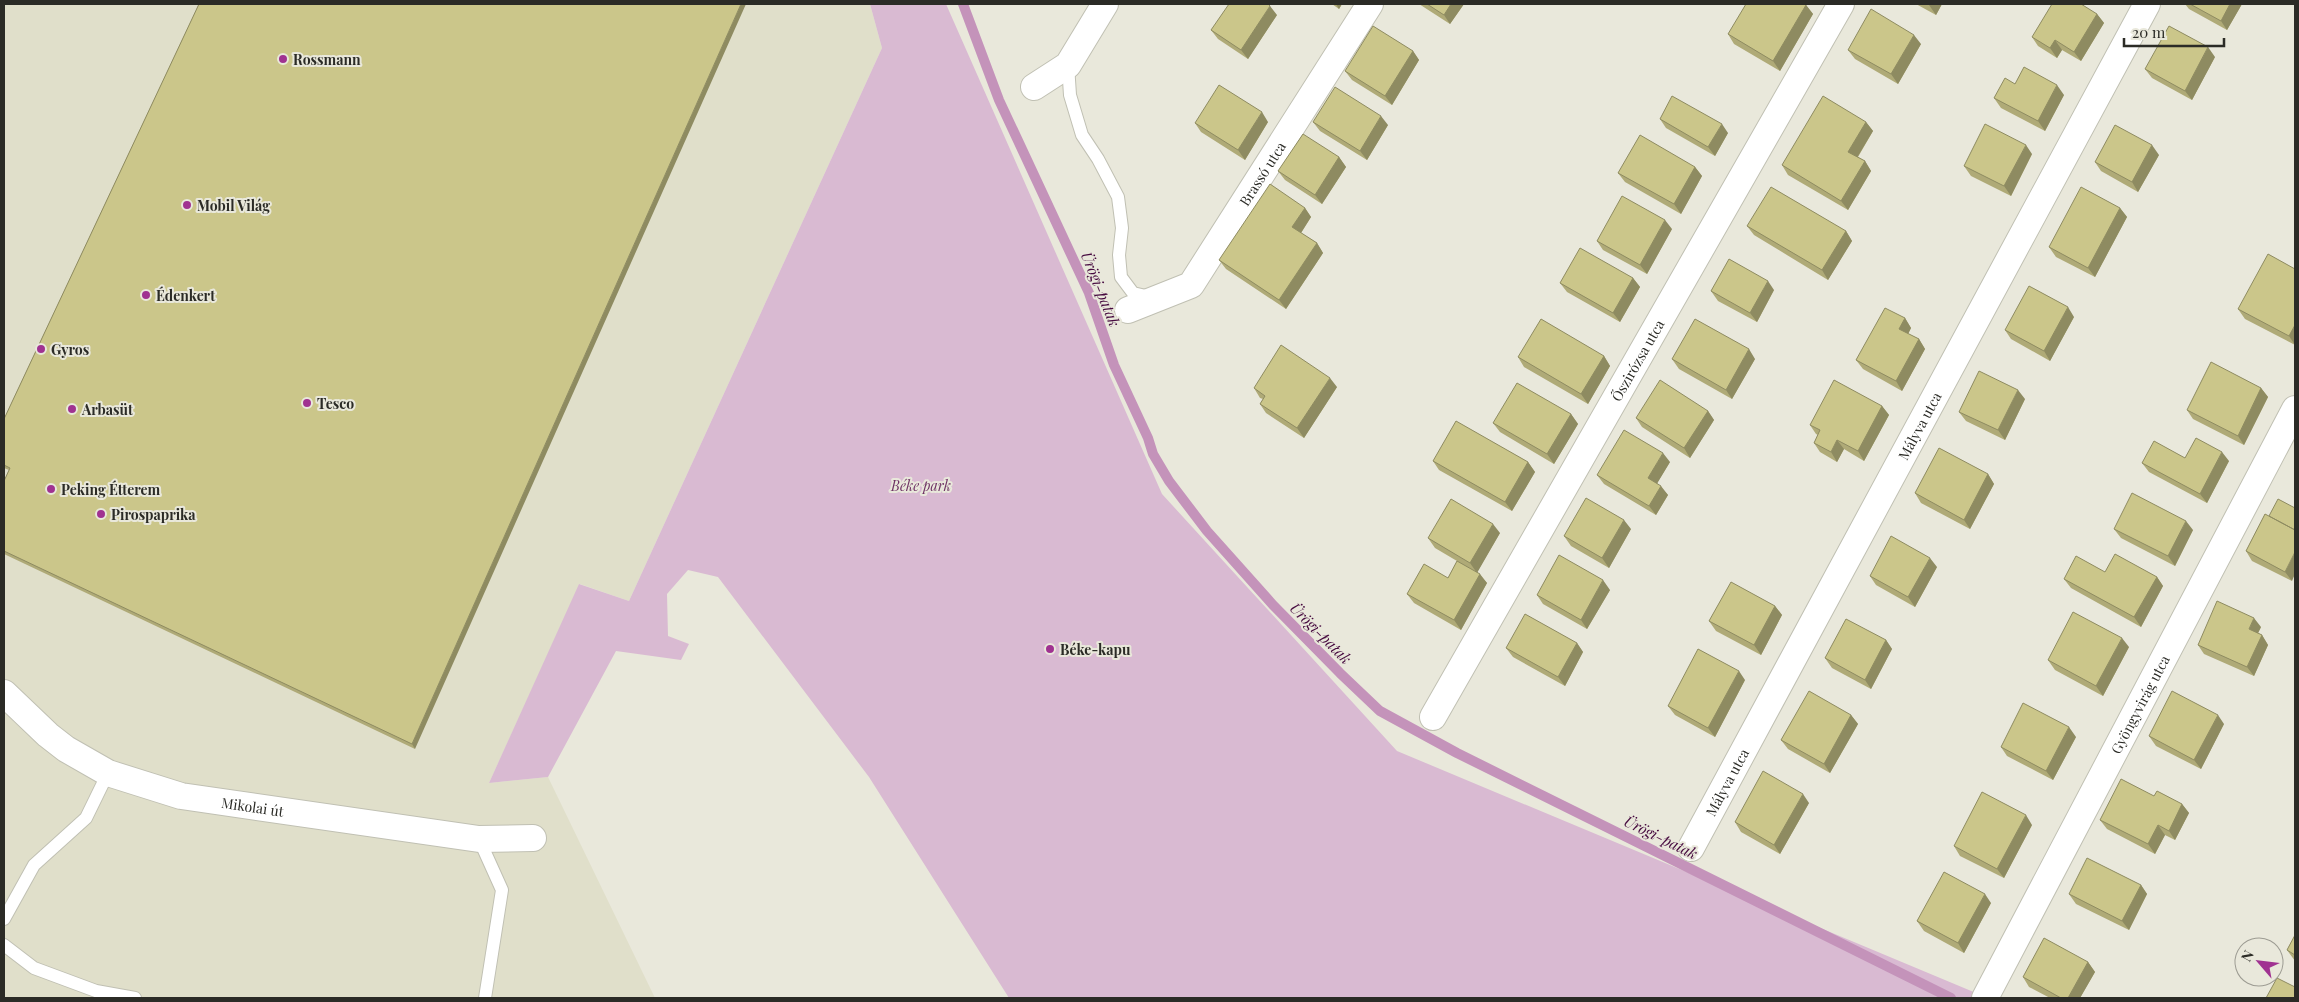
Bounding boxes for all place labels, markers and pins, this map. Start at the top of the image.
place label: Rossmann [293,50,361,69]
marker: Rossmann [277,53,289,65]
place label: Mobil Világ [197,196,270,215]
marker: Mobil Világ [181,199,193,211]
place label: Édenkert [156,286,215,305]
marker: Édenkert [140,289,152,301]
place label: Gyros [51,340,89,359]
marker: Gyros [35,343,47,355]
place label: Tesco [317,394,354,413]
marker: Tesco [301,397,313,409]
place label: Arbasüt [81,400,133,419]
marker: Arbasüt [66,403,78,415]
place label: Peking Étterem [61,480,160,499]
marker: Peking Étterem [45,483,57,495]
place label: Pirospaprika [111,505,196,524]
marker: Pirospaprika [95,508,107,520]
place label: Béke-kapu [1060,640,1131,659]
marker: Béke-kapu [1044,643,1056,655]

